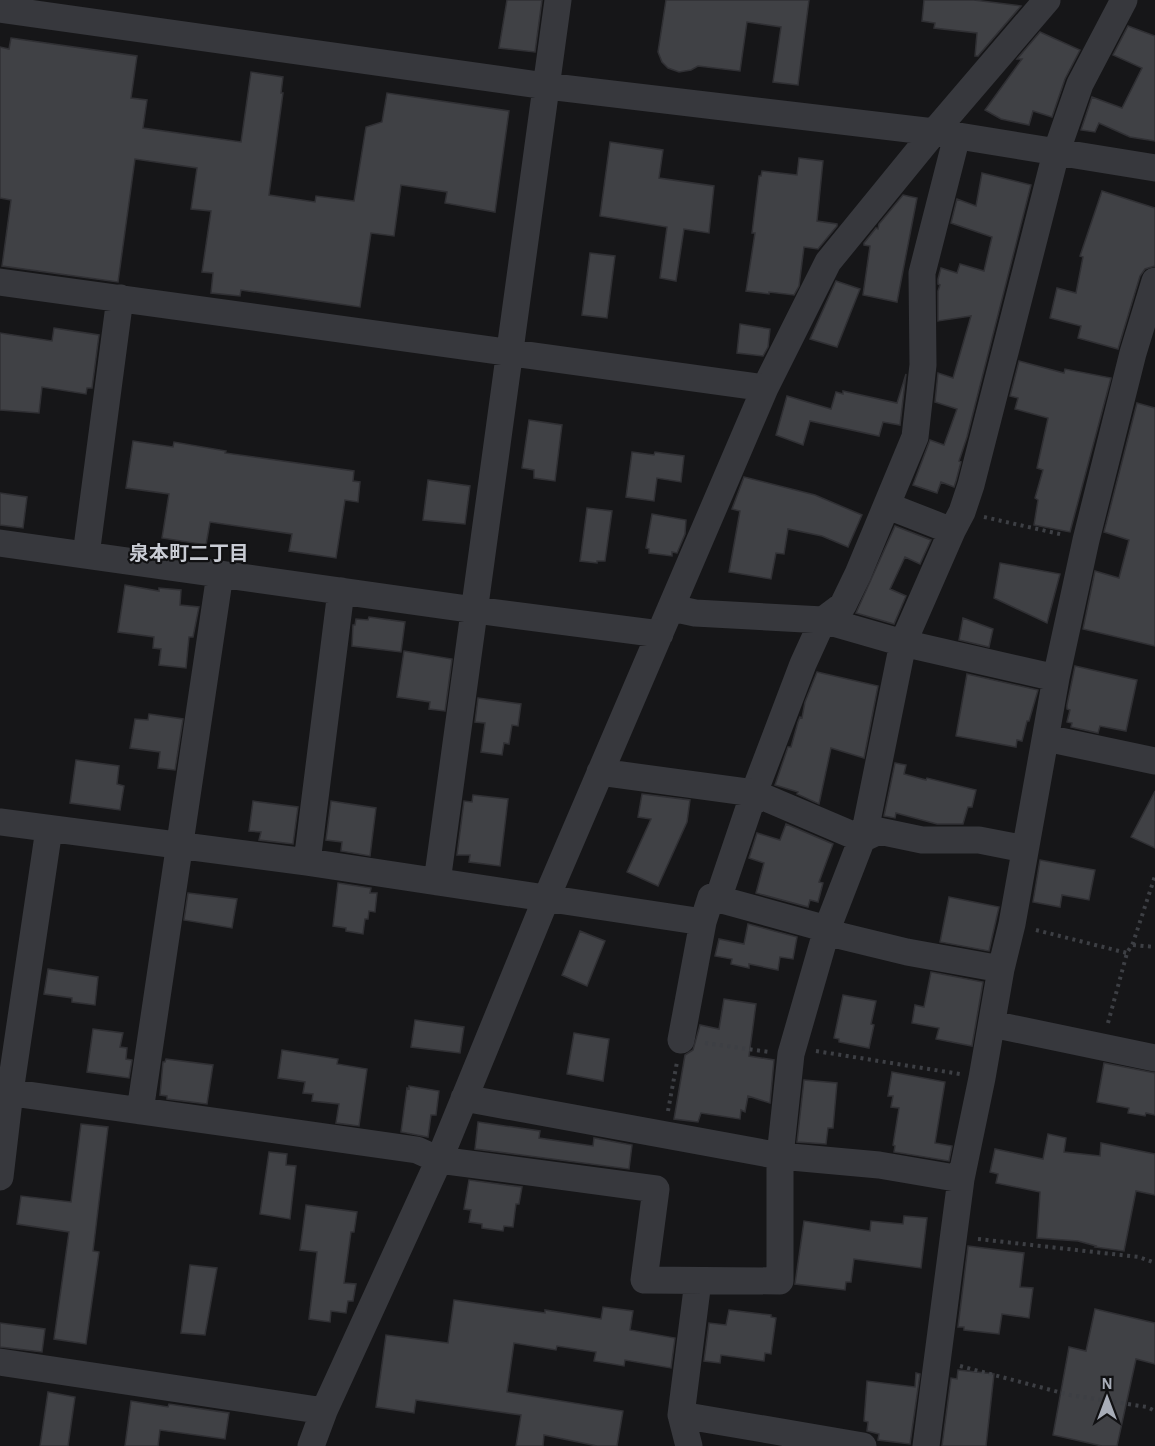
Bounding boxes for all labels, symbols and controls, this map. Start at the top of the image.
district label: 泉本町二丁目 [129,543,249,564]
north arrow [1077,1368,1137,1428]
text: N [1101,1376,1113,1392]

